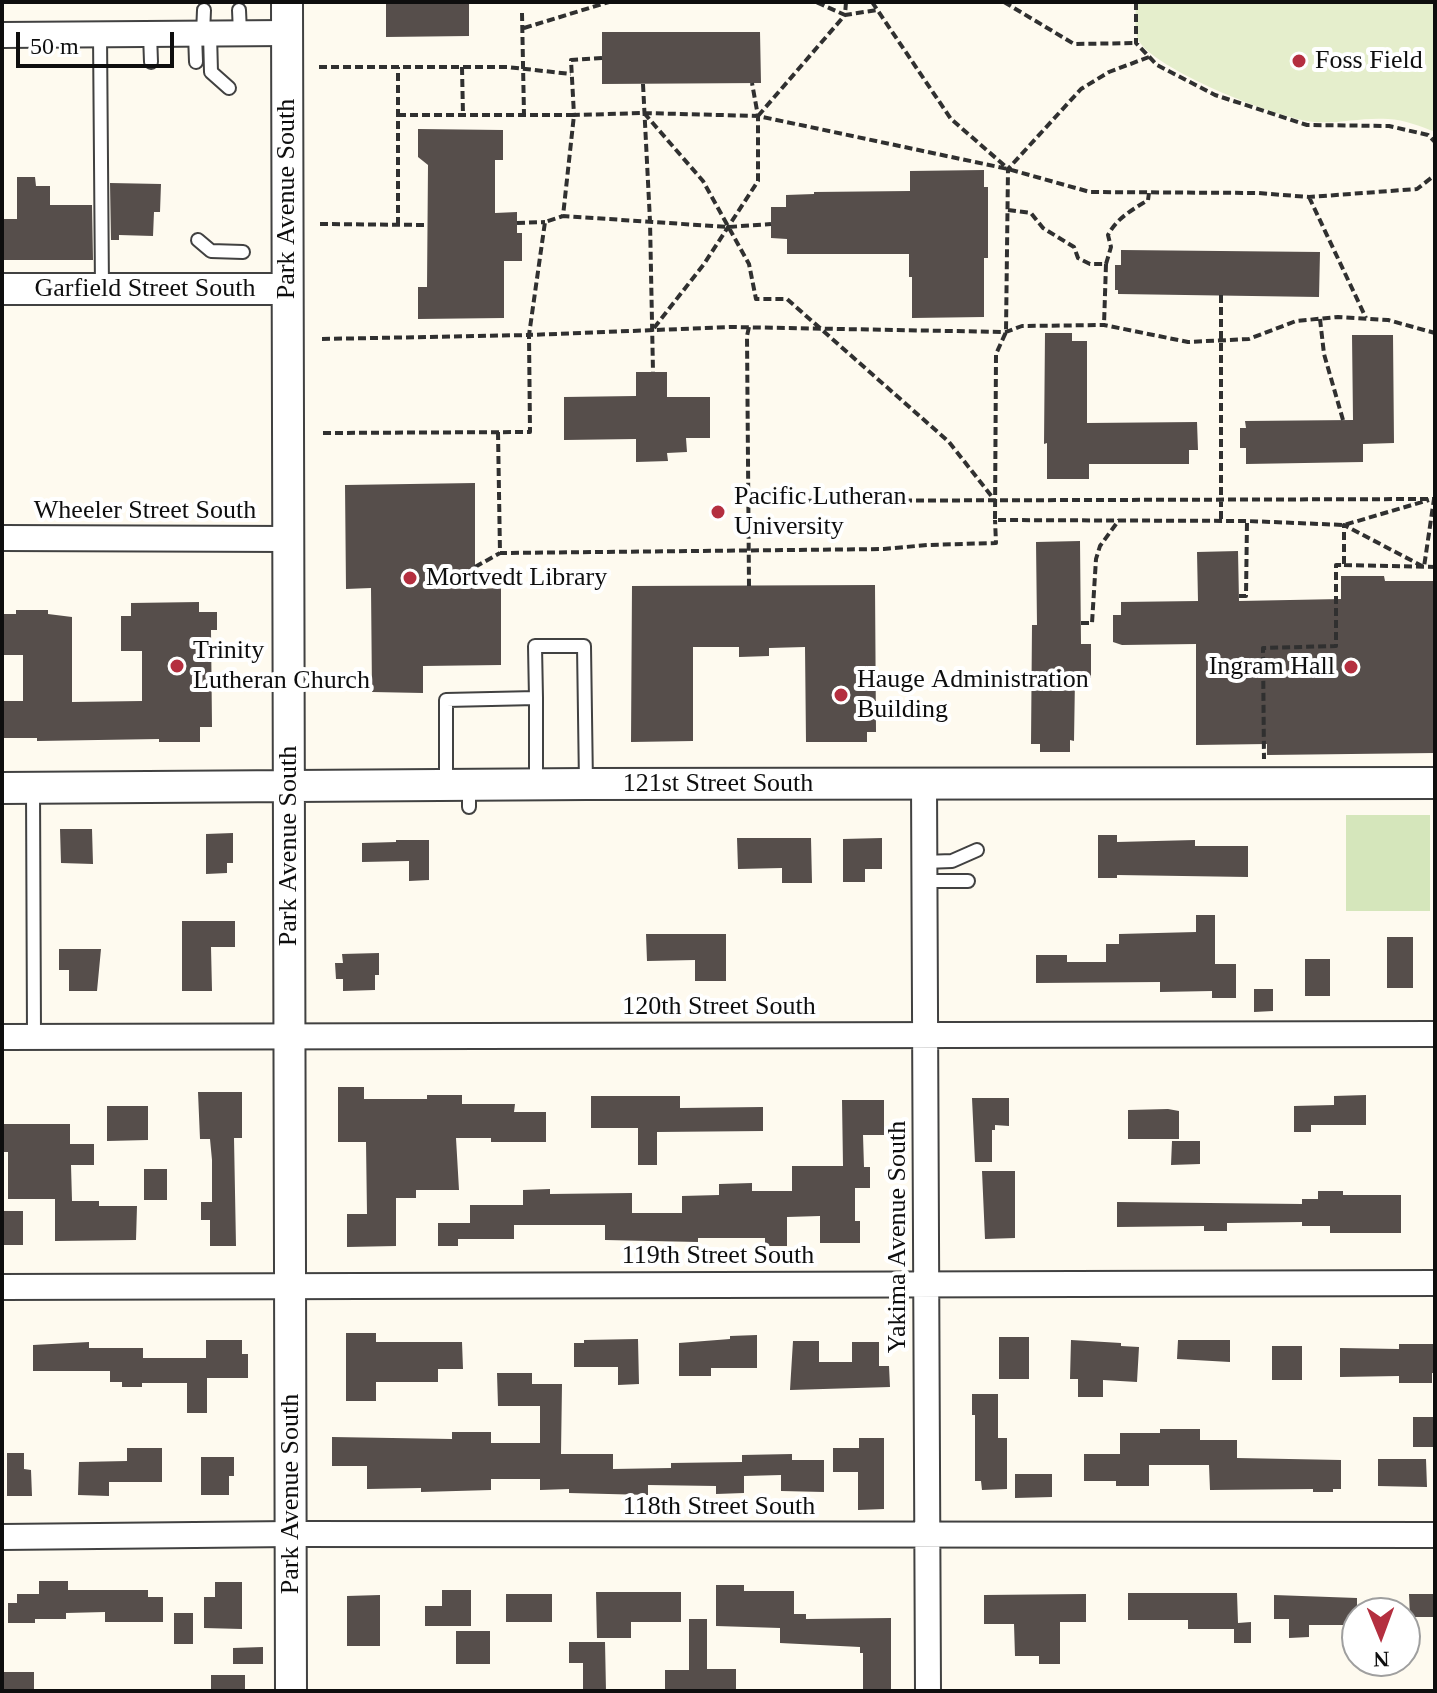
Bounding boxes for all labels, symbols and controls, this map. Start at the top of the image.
scale bar [20,16,178,66]
text: 50 m [30,33,79,59]
place label: Foss Field [1315,45,1423,77]
marker: Foss Field [1290,52,1308,70]
street label: Park Avenue South [271,99,303,299]
street label: Garfield Street South [35,273,255,305]
place label: Pacific Lutheran University [734,481,907,542]
street label: Wheeler Street South [34,495,256,527]
marker: Pacific Lutheran University [709,503,727,521]
place label: Mortvedt Library [426,562,607,594]
marker: Mortvedt Library [401,569,419,587]
place label: Trinity Lutheran Church [193,635,370,696]
place label: Ingram Hall [1209,651,1335,683]
marker: Trinity Lutheran Church [168,657,186,675]
marker: Ingram Hall [1342,658,1360,676]
place label: Hauge Administration Building [857,664,1089,726]
marker: Hauge Administration Building [832,686,850,704]
street label: Park Avenue South [273,746,305,946]
street label: 121st Street South [623,768,813,800]
street label: 120th Street South [622,991,816,1023]
street label: Yakima Avenue South [882,1121,914,1353]
street label: 119th Street South [622,1240,814,1272]
street label: Park Avenue South [275,1394,307,1594]
street label: 118th Street South [623,1491,815,1523]
north arrow [1341,1597,1421,1677]
text: N [1373,1647,1390,1672]

